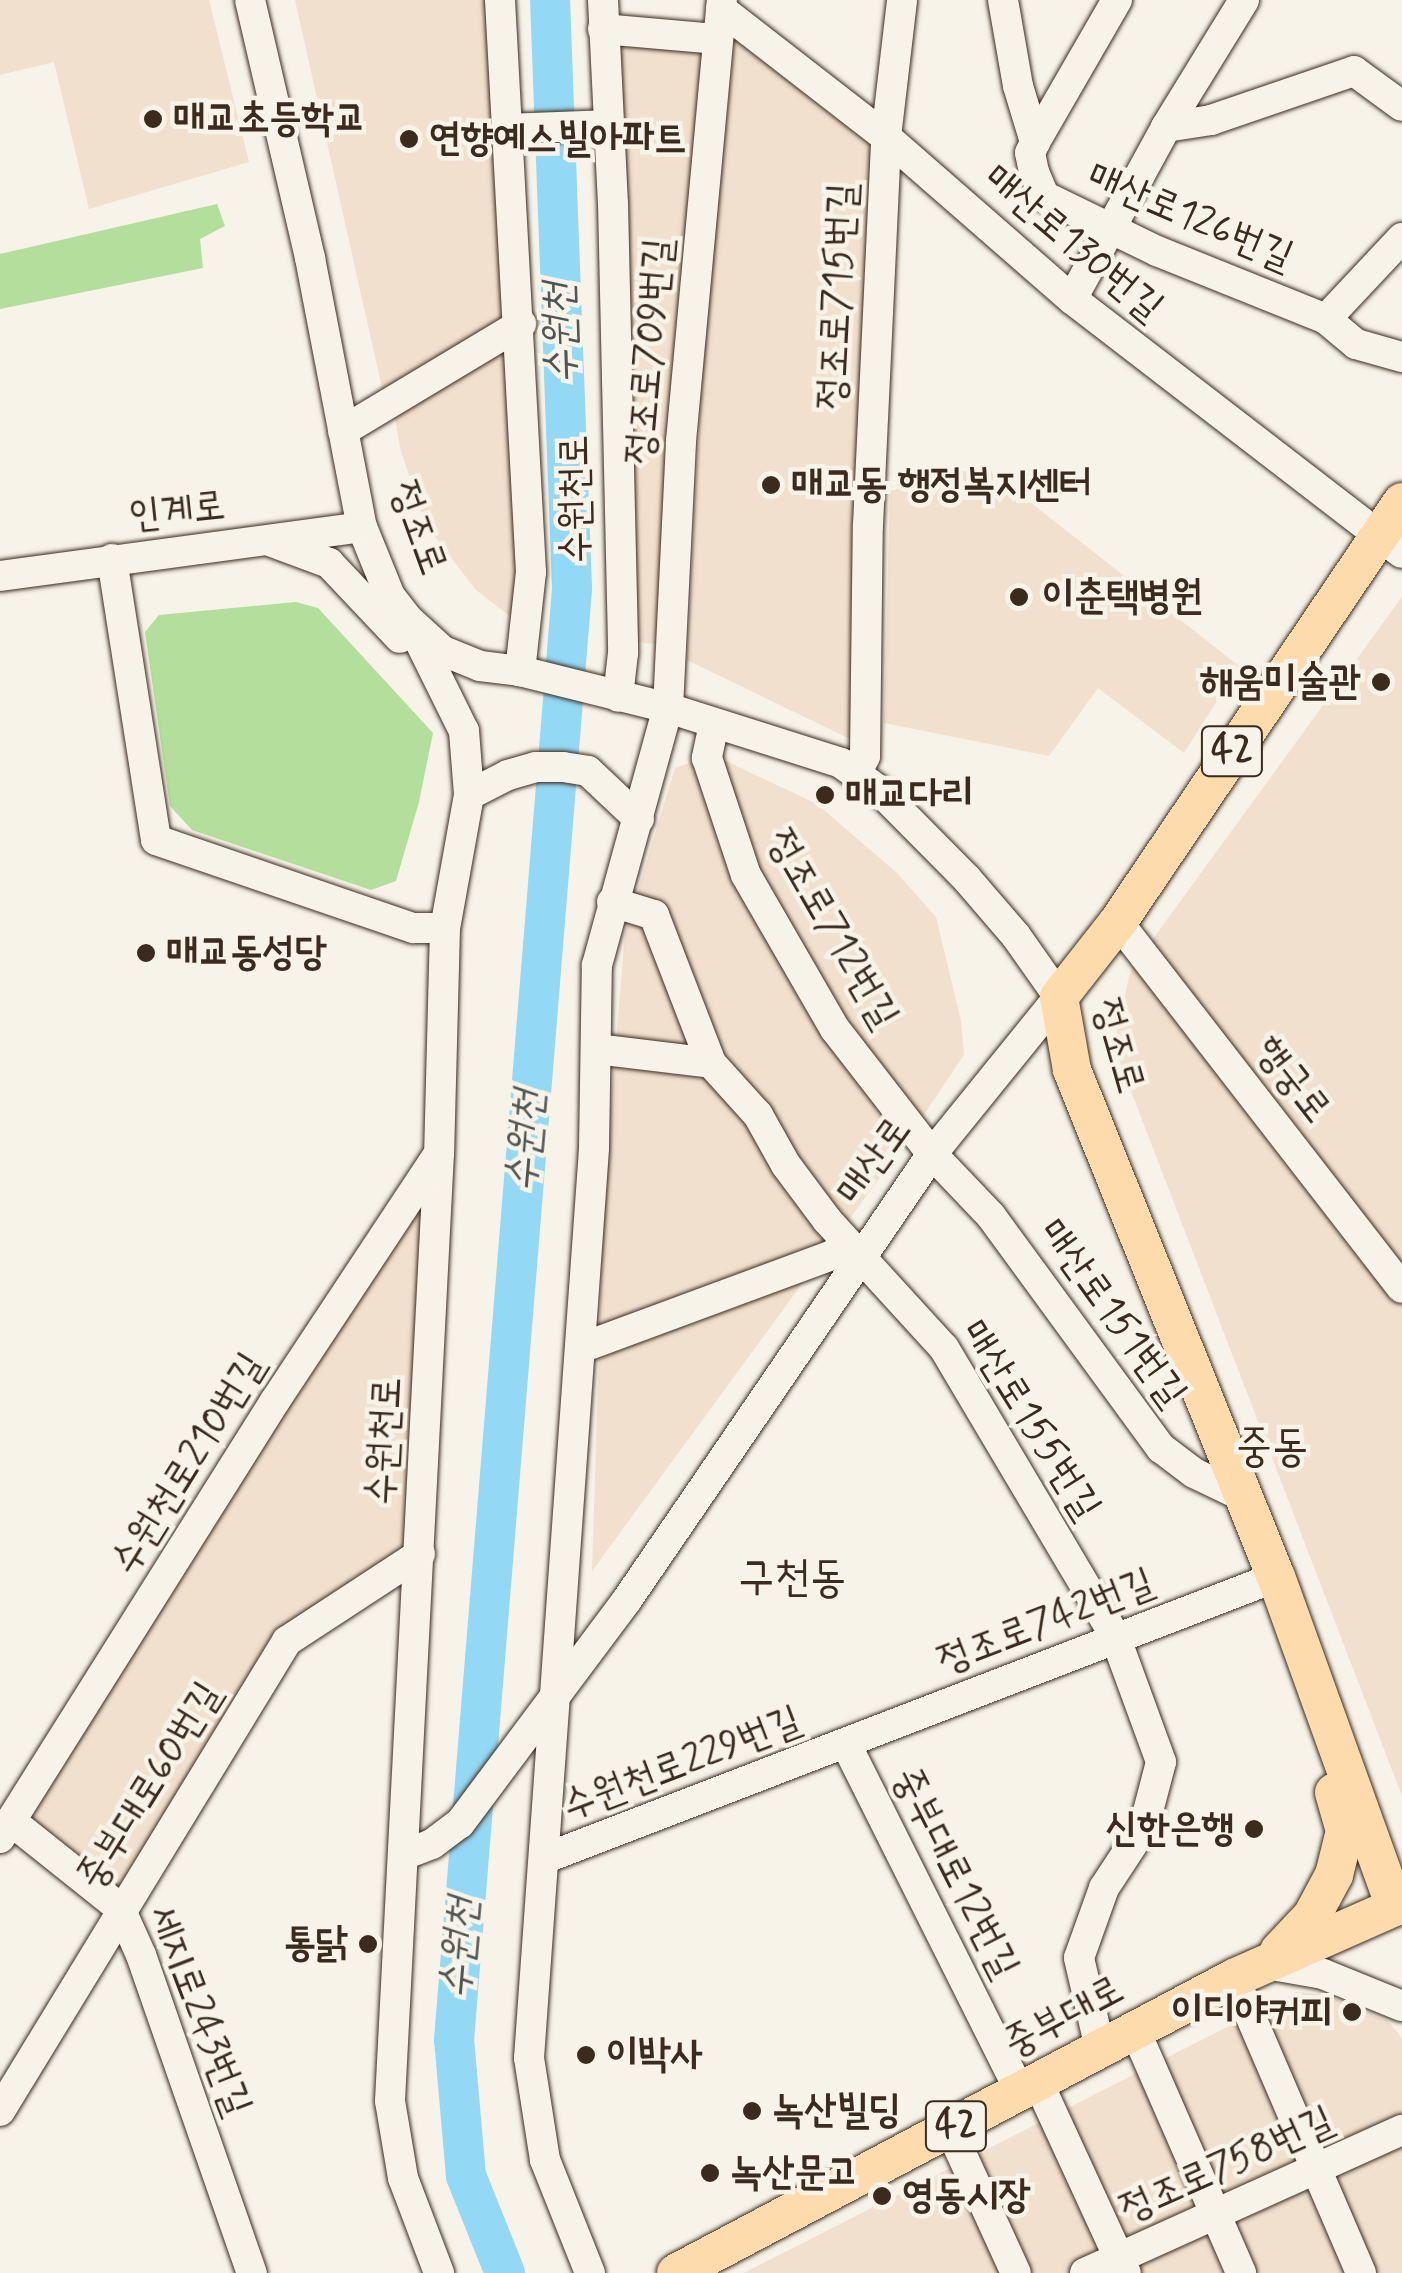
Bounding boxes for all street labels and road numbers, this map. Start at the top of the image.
street label: 매산로126번길 [1080,152,1300,282]
street label: 매산로130번길 [974,154,1172,332]
street label: 정조로715번길 [808,181,868,411]
street label: 정조로709번길 [616,236,684,466]
street label: 수원천로 [551,434,601,564]
street label: 정조로 [379,474,457,582]
street label: 인계로 [126,482,228,540]
road number: 42 [1200,718,1264,784]
street label: 정조로712번길 [756,821,908,1037]
street label: 정조로 [1082,993,1154,1099]
street label: 행궁로 [1243,1027,1341,1133]
street label: 매산로 [826,1108,922,1214]
street label: 매산로151번길 [1028,1210,1196,1416]
street label: 매산로155번길 [950,1311,1110,1529]
street label: 수원천로210번길 [102,1344,276,1584]
street label: 수원천로 [358,1375,412,1507]
street label: 정조로742번길 [931,1559,1161,1685]
street label: 중부대로60번길 [67,1673,233,1899]
street label: 수원천로229번길 [556,1696,808,1832]
street label: 중부대로12번길 [881,1759,1029,1987]
street label: 세지로243번길 [137,1899,261,2123]
street label: 중부대로 [996,1966,1132,2068]
road number: 42 [924,2093,988,2159]
street label: 정조로758번길 [1113,2096,1341,2234]

